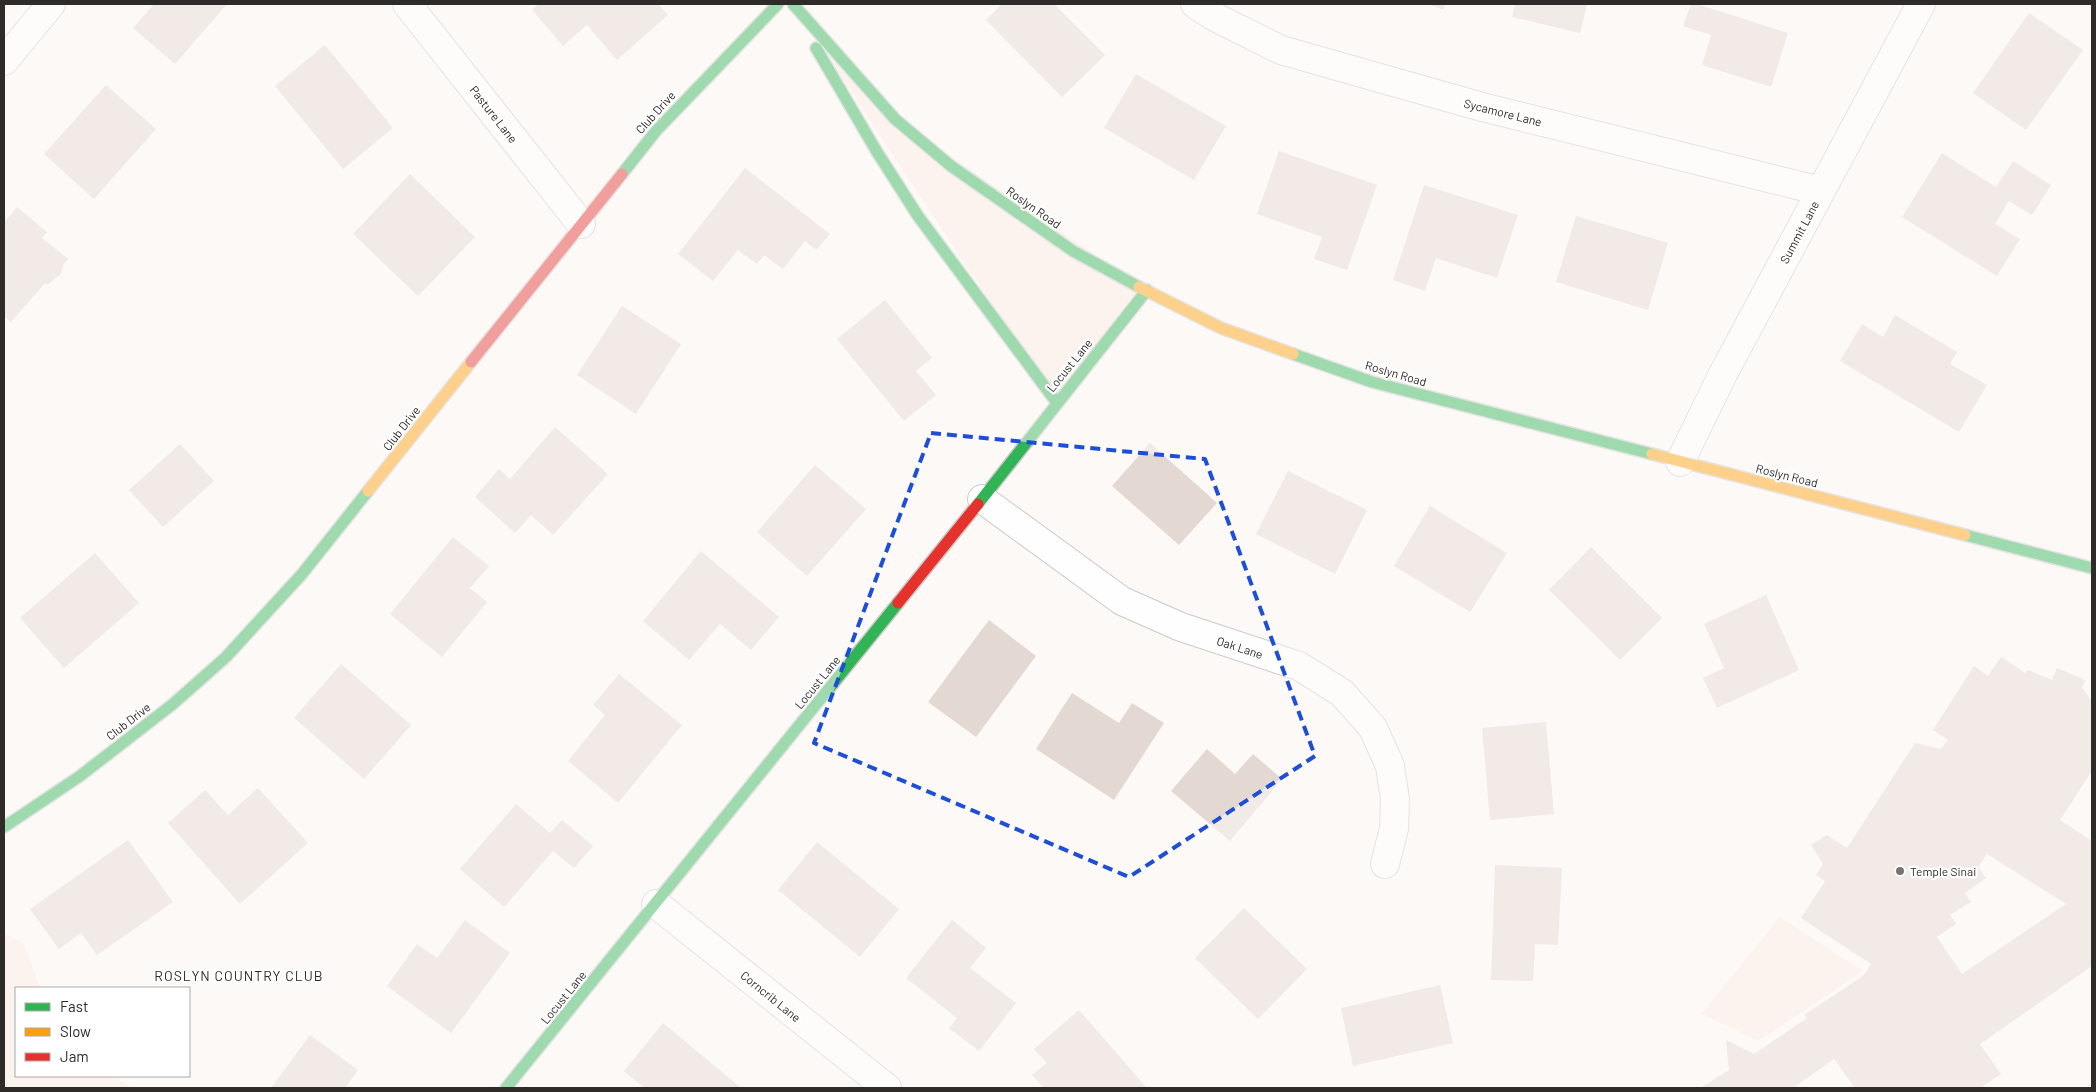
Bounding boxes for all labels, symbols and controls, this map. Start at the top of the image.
street label: Pasture Lane [467,83,521,145]
street label: Club Drive [632,88,678,136]
street label: Sycamore Lane [1463,96,1543,128]
street label: Roslyn Road [1004,183,1064,231]
street label: Summit Lane [1777,198,1821,266]
street label: Locust Lane [1043,336,1095,394]
street label: Roslyn Road [1364,358,1428,388]
street label: Club Drive [379,403,423,453]
street label: Roslyn Road [1755,461,1819,489]
street label: Oak Lane [1215,633,1265,661]
street label: Locust Lane [791,653,843,711]
street label: Club Drive [103,699,153,743]
place label: Temple Sinai [1910,864,1976,878]
marker: Temple Sinai [1894,865,1906,877]
district label: ROSLYN COUNTRY CLUB [154,967,324,984]
street label: Locust Lane [537,968,589,1026]
street label: Corncrib Lane [738,968,804,1024]
legend [15,987,190,1077]
text: Fast [60,997,88,1015]
text: Slow [60,1022,91,1040]
text: Jam [60,1047,89,1065]

